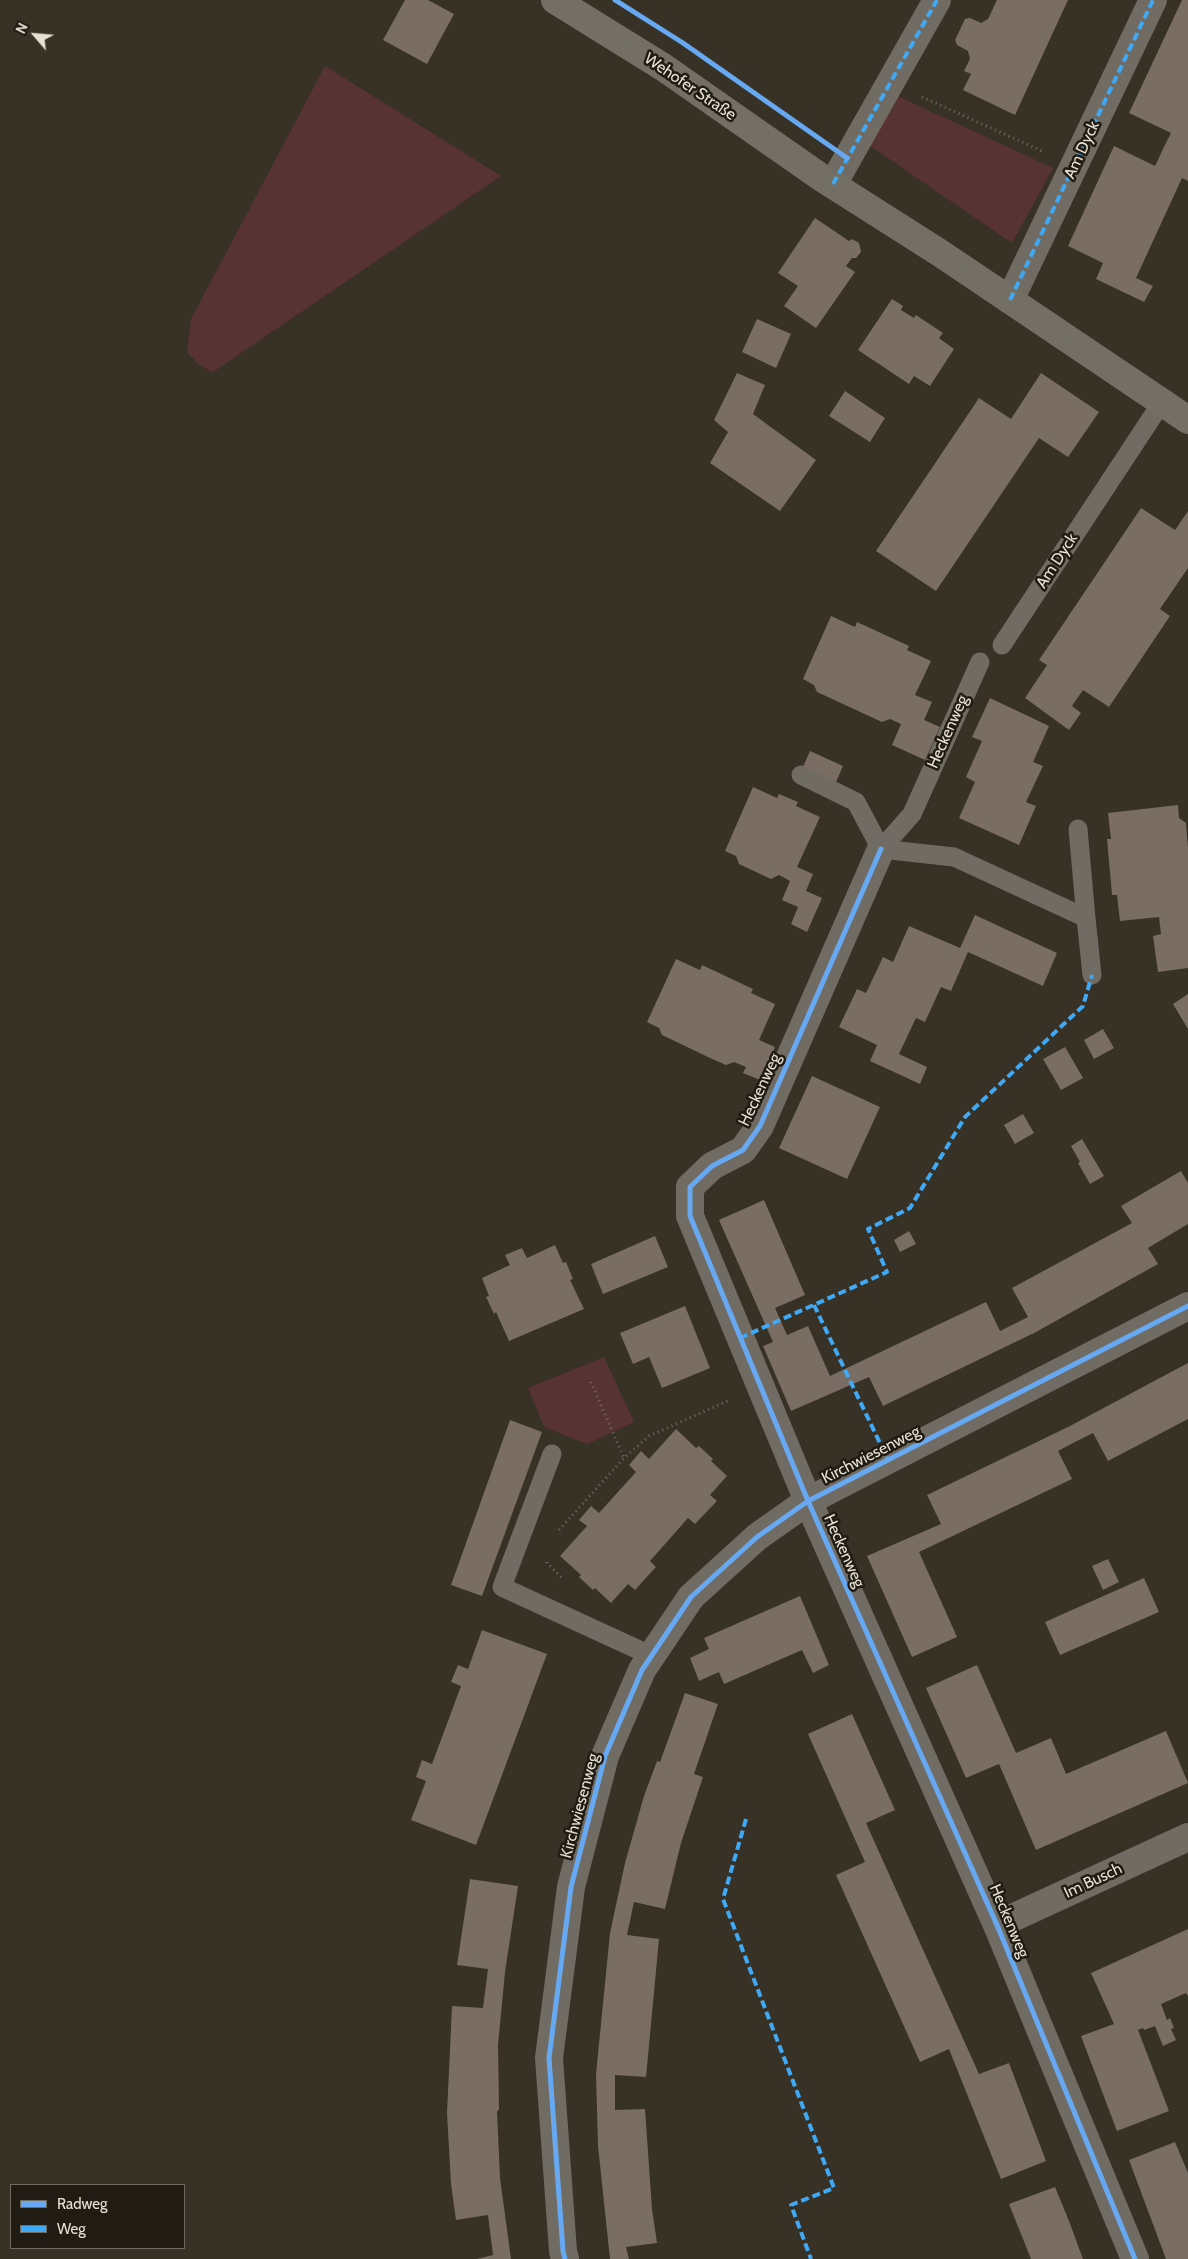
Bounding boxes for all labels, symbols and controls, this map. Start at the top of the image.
north arrow [10,10,60,60]
text: N [11,20,32,37]
street label: Wehofer Straße [640,49,740,125]
street label: Am Dyck [1060,118,1104,182]
street label: Am Dyck [1032,530,1082,592]
street label: Heckenweg [923,692,973,772]
street label: Heckenweg [735,1051,785,1129]
street label: Kirchwiesenweg [819,1422,923,1488]
street label: Heckenweg [819,1511,869,1591]
street label: Kirchwiesenweg [557,1751,603,1861]
street label: Im Busch [1061,1859,1125,1903]
street label: Heckenweg [985,1881,1033,1961]
legend [10,2184,185,2249]
text: Radweg [57,2195,107,2213]
text: Weg [57,2220,86,2238]

